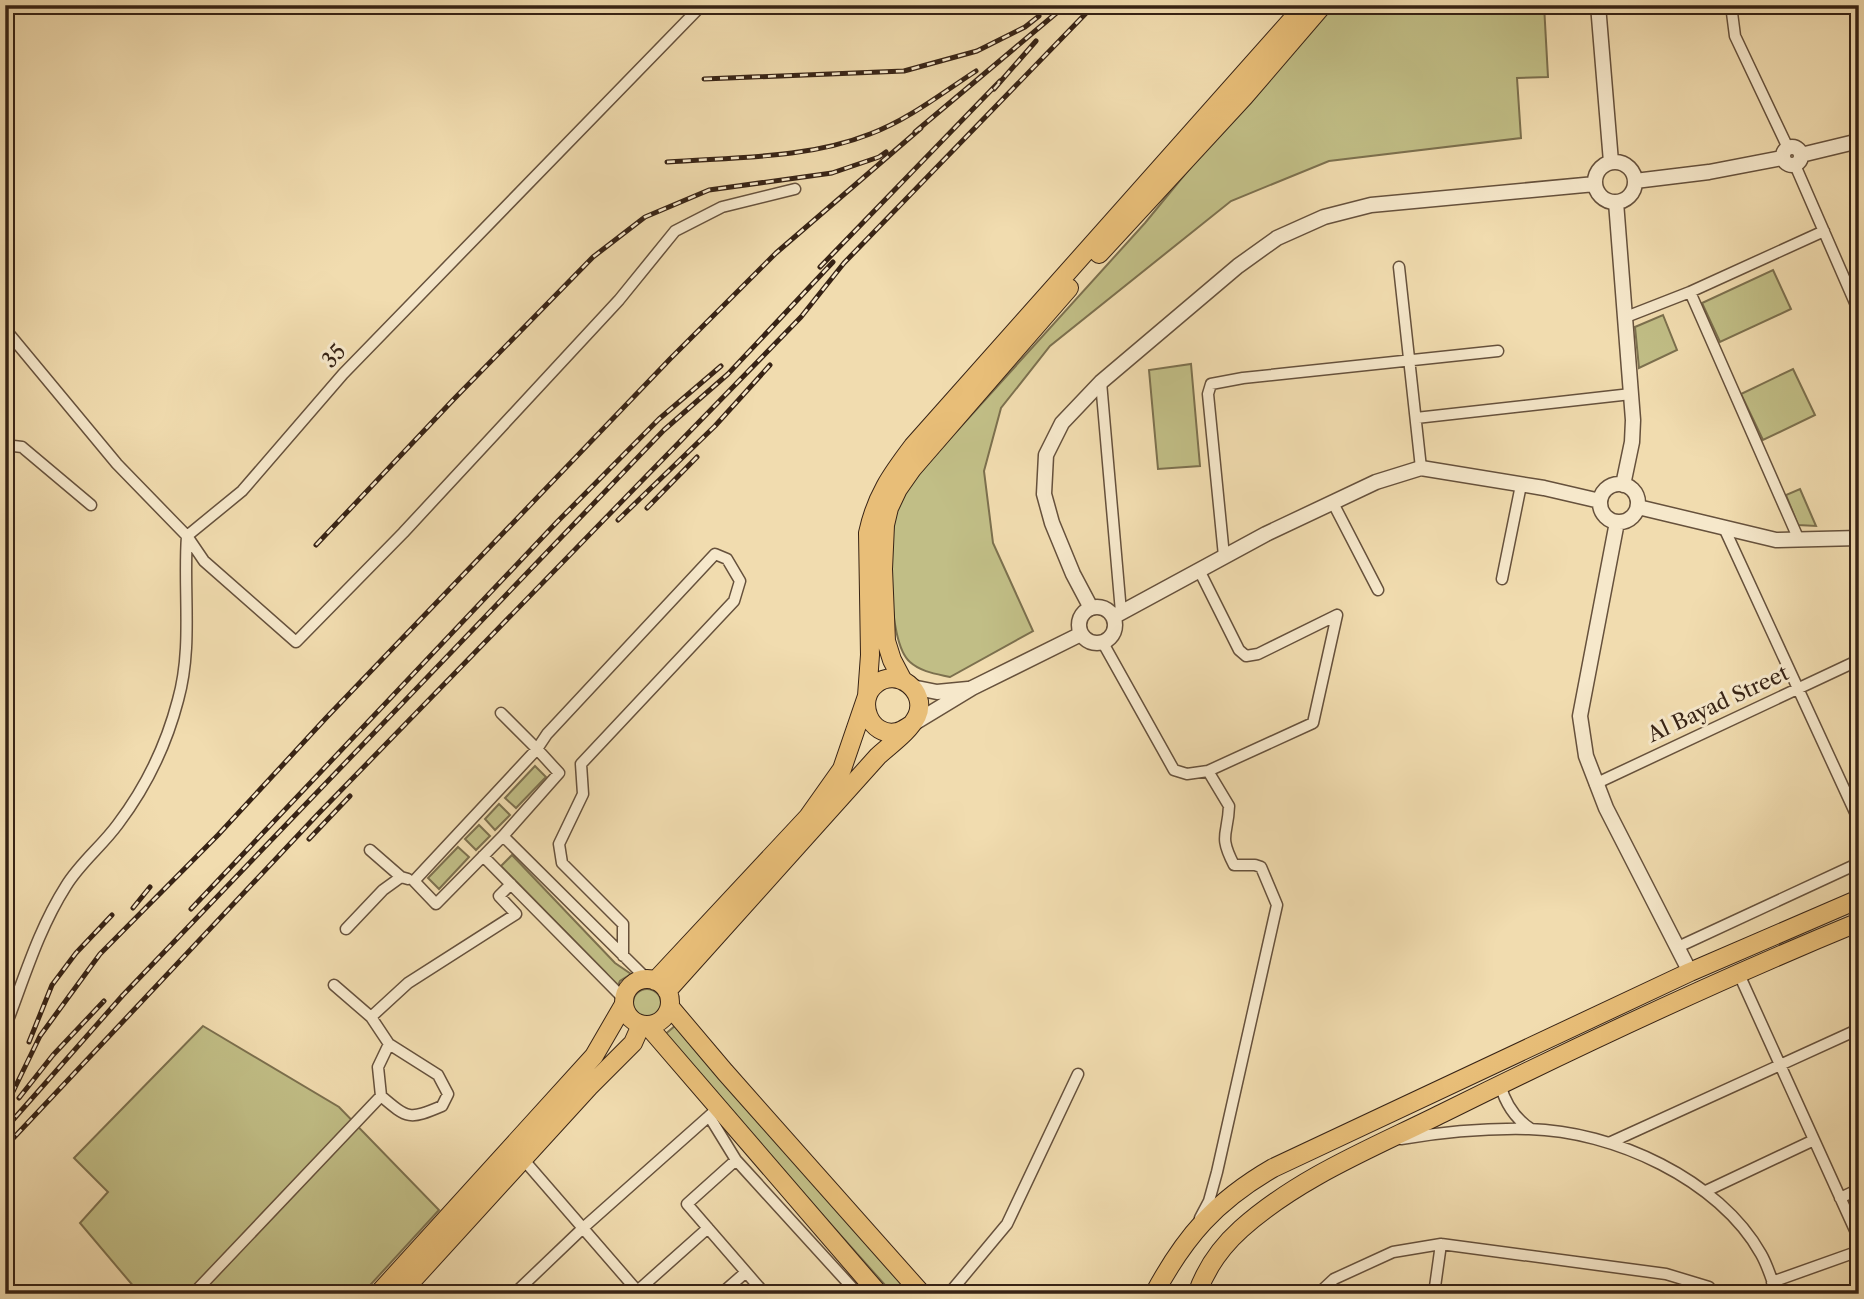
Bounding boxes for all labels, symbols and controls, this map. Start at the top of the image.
street label: 35 [317,339,351,373]
street label: Al Bayad Street [1642,660,1793,748]

